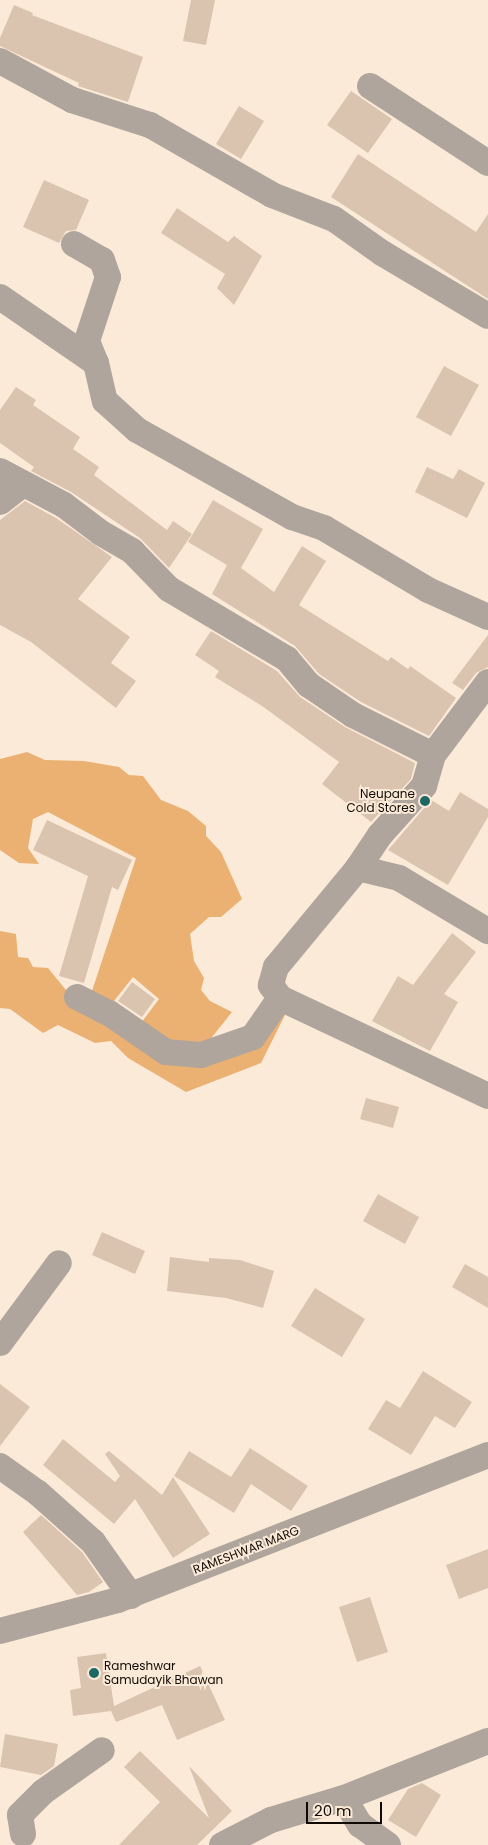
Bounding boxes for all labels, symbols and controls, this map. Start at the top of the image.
place label: Neupane Cold Stores [347,787,415,815]
marker: Neupane Cold Stores [419,795,431,807]
street label: RAMESHWAR MARG [191,1523,301,1577]
place label: Rameshwar Samudayik Bhawan [104,1659,223,1687]
marker: Rameshwar Samudayik Bhawan [88,1667,100,1679]
scale bar [308,1792,384,1824]
text: 20 m [314,1800,352,1821]

